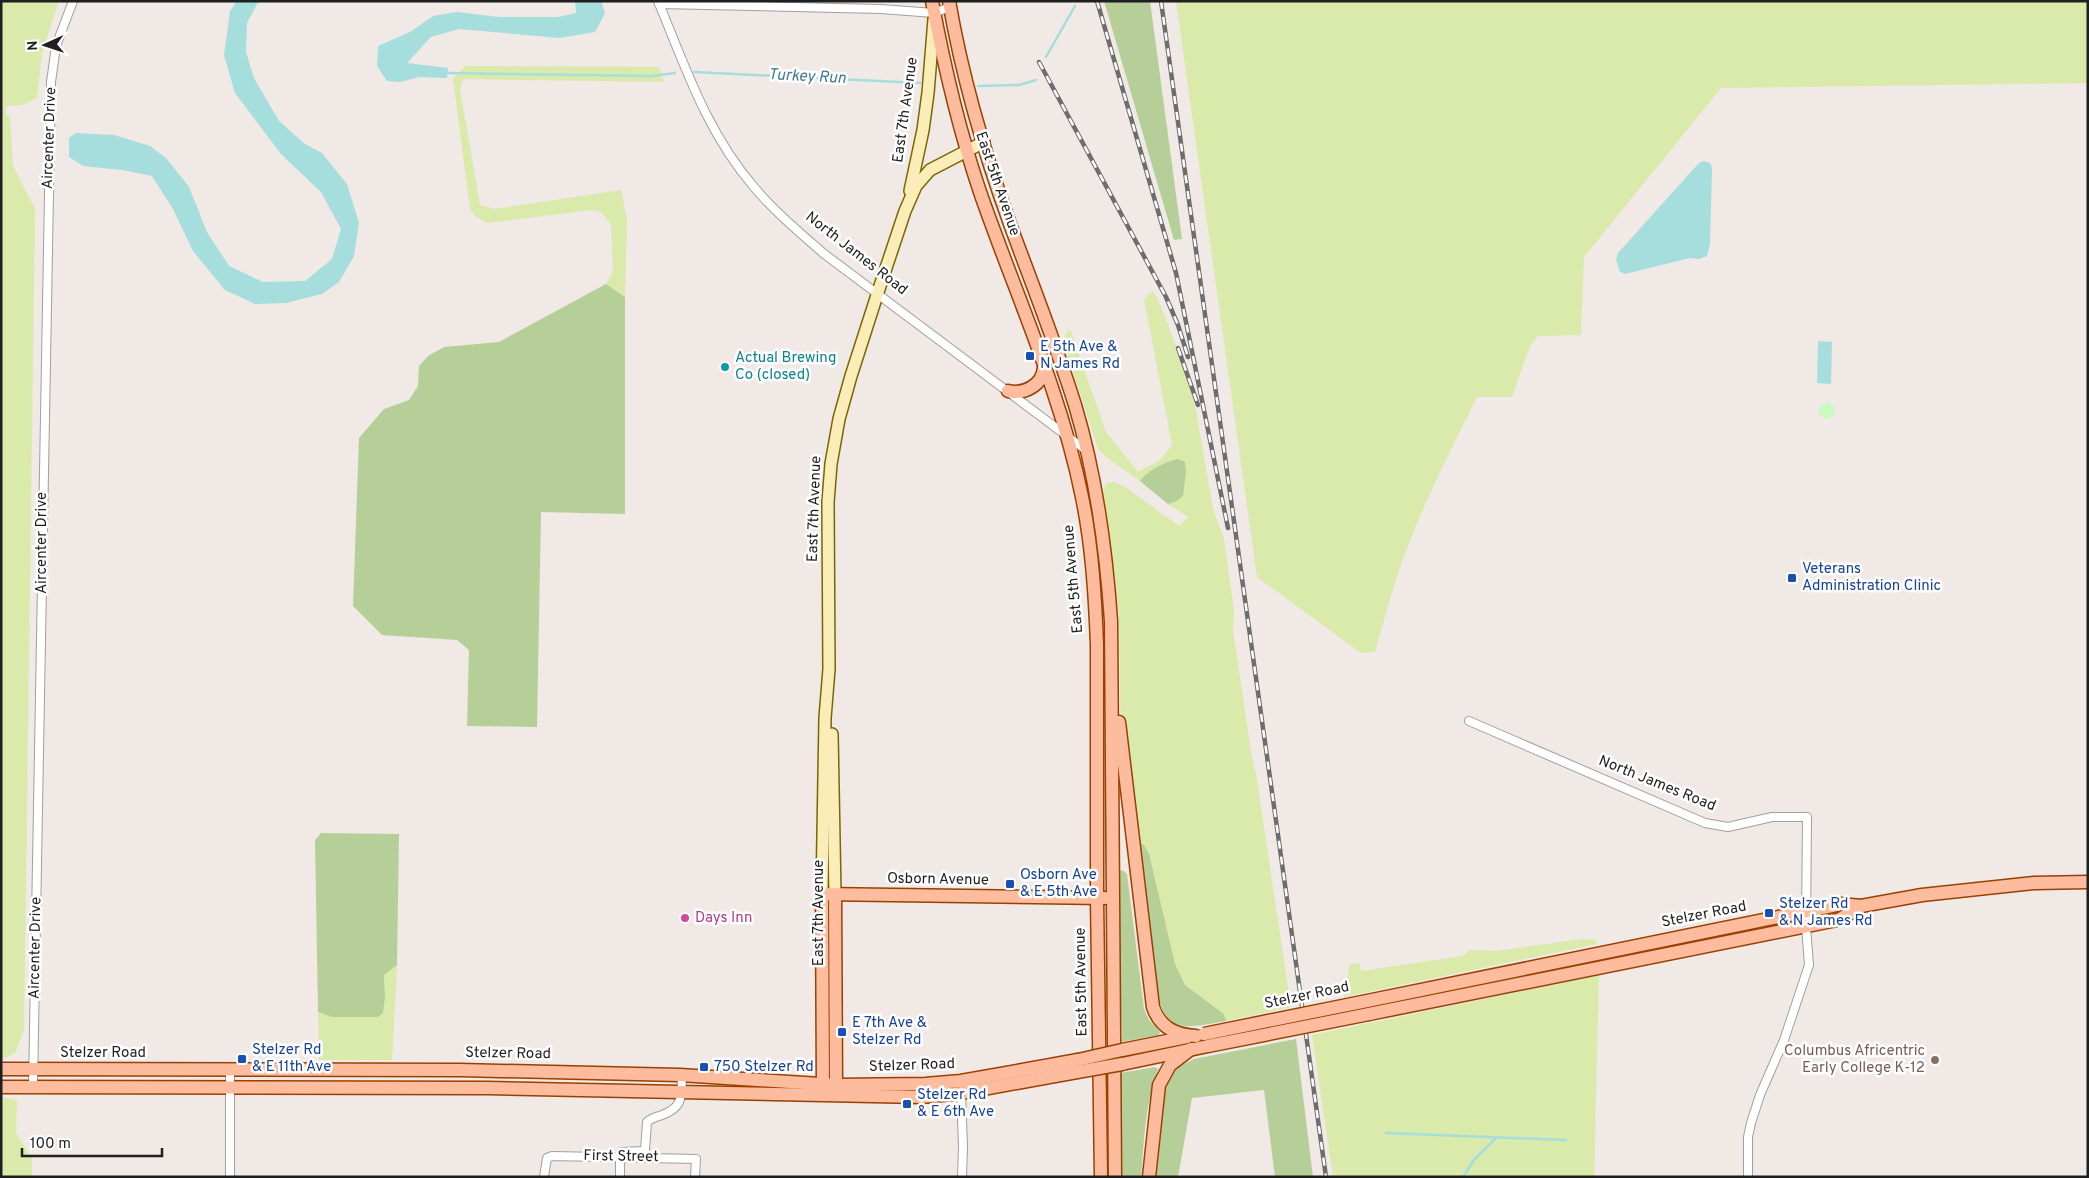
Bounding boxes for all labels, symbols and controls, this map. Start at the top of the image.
north arrow [20,20,70,70]
text: N [25,40,42,51]
street label: East 7th Avenue [889,56,923,164]
water label: Turkey Run [768,65,847,89]
street label: Aircenter Drive [39,87,61,189]
street label: East 5th Avenue [970,129,1024,239]
street label: North James Road [801,208,911,300]
place label: E 5th Ave & N James Rd [1040,338,1120,374]
place label: Actual Brewing Co (closed) [735,349,836,385]
marker: E 5th Ave & N James Rd [1024,350,1036,362]
marker: Actual Brewing Co (closed) [719,361,731,373]
street label: East 7th Avenue [804,455,826,563]
street label: Aircenter Drive [33,492,52,594]
street label: East 5th Avenue [1060,524,1088,634]
place label: Veterans Administration Clinic [1802,560,1941,596]
marker: Veterans Administration Clinic [1786,572,1798,584]
street label: North James Road [1596,752,1718,816]
street label: East 7th Avenue [810,860,829,966]
place label: Osborn Ave & E 5th Ave [1020,866,1097,902]
street label: Osborn Avenue [887,870,989,890]
marker: Osborn Ave & E 5th Ave [1004,878,1016,890]
place label: Stelzer Rd & N James Rd [1779,895,1873,931]
street label: Aircenter Drive [26,897,46,999]
street label: Stelzer Road [1660,897,1748,933]
marker: Stelzer Rd & N James Rd [1763,907,1775,919]
place label: Days Inn [695,909,752,928]
marker: Days Inn [679,912,691,924]
street label: East 5th Avenue [1072,927,1092,1037]
street label: Stelzer Road [1263,978,1351,1014]
place label: E 7th Ave & Stelzer Rd [852,1014,927,1050]
marker: E 7th Ave & Stelzer Rd [836,1026,848,1038]
place label: Stelzer Rd & E 11th Ave [252,1041,331,1077]
place label: Columbus Africentric Early College K-12 [1784,1042,1925,1078]
street label: Stelzer Road [60,1044,146,1063]
street label: Stelzer Road [465,1044,551,1064]
marker: Stelzer Rd & E 11th Ave [236,1053,248,1065]
marker: Columbus Africentric Early College K-12 [1929,1054,1941,1066]
street label: Stelzer Road [869,1055,955,1077]
place label: 750 Stelzer Rd [714,1058,814,1077]
marker: 750 Stelzer Rd [698,1061,710,1073]
place label: Stelzer Rd & E 6th Ave [917,1086,994,1122]
marker: Stelzer Rd & E 6th Ave [901,1098,913,1110]
scale bar [22,1126,162,1158]
text: 100 m [30,1135,71,1154]
street label: First Street [583,1147,659,1167]

